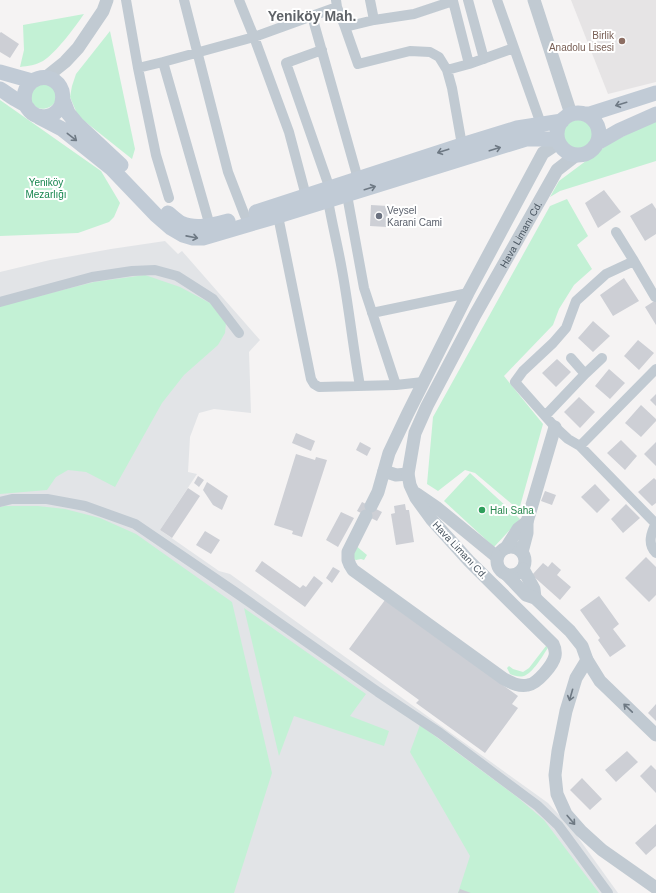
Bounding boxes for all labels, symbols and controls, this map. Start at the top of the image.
district label: Yeniköy Mah. [268,8,356,24]
place label: Birlik Anadolu Lisesi [549,30,615,53]
marker: Birlik Anadolu Lisesi [617,36,627,46]
one-way arrow [614,101,627,108]
one-way arrow [67,132,78,141]
one-way arrow [488,145,501,152]
one-way arrow [436,148,449,155]
park label: Yeniköy Mezarlığı [25,177,67,200]
one-way arrow [364,184,377,191]
street label: Hava Limanı Cd. [498,199,544,269]
place label: Veysel Karani Cami [387,205,442,228]
marker: Veysel Karani Cami [374,211,384,221]
one-way arrow [185,233,198,241]
marker: Halı Saha [477,505,487,515]
place label: Halı Saha [490,505,534,516]
street label: Hava Limanı Cd. [431,519,489,581]
one-way arrow [567,688,574,701]
one-way arrow [623,703,633,713]
one-way arrow [566,814,575,825]

